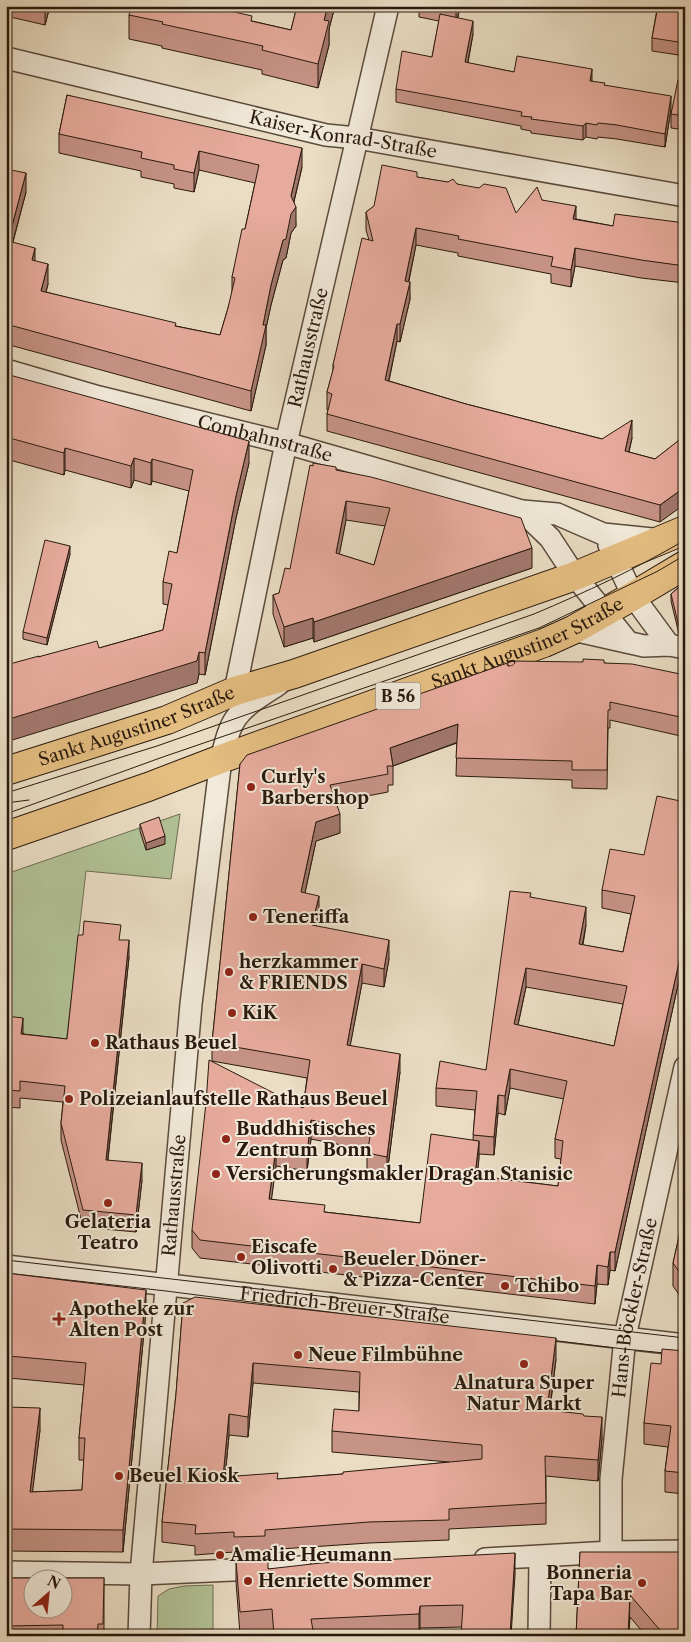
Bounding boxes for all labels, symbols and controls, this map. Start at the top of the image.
street label: Kaiser-Konrad-Straße [247,106,439,163]
street label: Rathausstraße [284,286,333,410]
street label: Combahnstraße [195,411,335,467]
street label: Sankt Augustiner Straße [428,593,627,694]
street label: Sankt Augustiner Straße [36,681,238,771]
road number: B 56 [376,682,420,709]
place label: Curly's Barbershop [261,766,369,809]
marker: Curly's Barbershop [245,781,257,793]
place label: Teneriffa [263,906,350,928]
marker: Teneriffa [247,911,259,923]
place label: herzkammer & FRIENDS [239,951,359,994]
marker: herzkammer & FRIENDS [223,966,235,978]
place label: KiK [242,1002,278,1024]
marker: KiK [226,1007,238,1019]
place label: Rathaus Beuel [105,1032,237,1054]
marker: Rathaus Beuel [89,1037,101,1049]
place label: Polizeianlaufstelle Rathaus Beuel [79,1088,388,1110]
marker: Polizeianlaufstelle Rathaus Beuel [63,1093,75,1105]
place label: Buddhistisches Zentrum Bonn [236,1118,376,1161]
marker: Buddhistisches Zentrum Bonn [220,1133,232,1145]
street label: Rathausstraße [158,1134,191,1257]
place label: Versicherungsmakler Dragan Stanisic [225,1163,573,1185]
marker: Versicherungsmakler Dragan Stanisic [210,1168,222,1180]
marker: Gelateria Teatro [102,1197,114,1209]
place label: Gelateria Teatro [65,1211,152,1254]
street label: Hans-Böckler-Straße [608,1216,662,1399]
place label: Eiscafe Olivotti [251,1236,322,1279]
place label: Beueler Döner- & Pizza-Center [343,1248,487,1291]
marker: Eiscafe Olivotti [235,1251,247,1263]
marker: Beueler Döner- & Pizza-Center [327,1263,339,1275]
place label: Tchibo [515,1275,579,1297]
marker: Tchibo [499,1280,511,1292]
street label: Friedrich-Breuer-Straße [239,1282,451,1329]
place label: Apotheke zur Alten Post [68,1298,194,1341]
marker: Apotheke zur Alten Post [53,1313,65,1325]
place label: Neue Filmbühne [308,1344,463,1366]
marker: Neue Filmbühne [292,1349,304,1361]
marker: Alnatura Super Natur Markt [518,1358,530,1370]
place label: Alnatura Super Natur Markt [453,1372,594,1415]
place label: Beuel Kiosk [129,1465,240,1487]
marker: Beuel Kiosk [113,1470,125,1482]
place label: Amalie Heumann [229,1544,393,1566]
marker: Amalie Heumann [214,1549,226,1561]
place label: Bonneria Tapa Bar [546,1562,633,1605]
north arrow [22,1570,72,1620]
place label: Henriette Sommer [258,1570,431,1592]
text: N [44,1572,63,1593]
marker: Henriette Sommer [242,1575,254,1587]
marker: Bonneria Tapa Bar [636,1577,648,1589]

